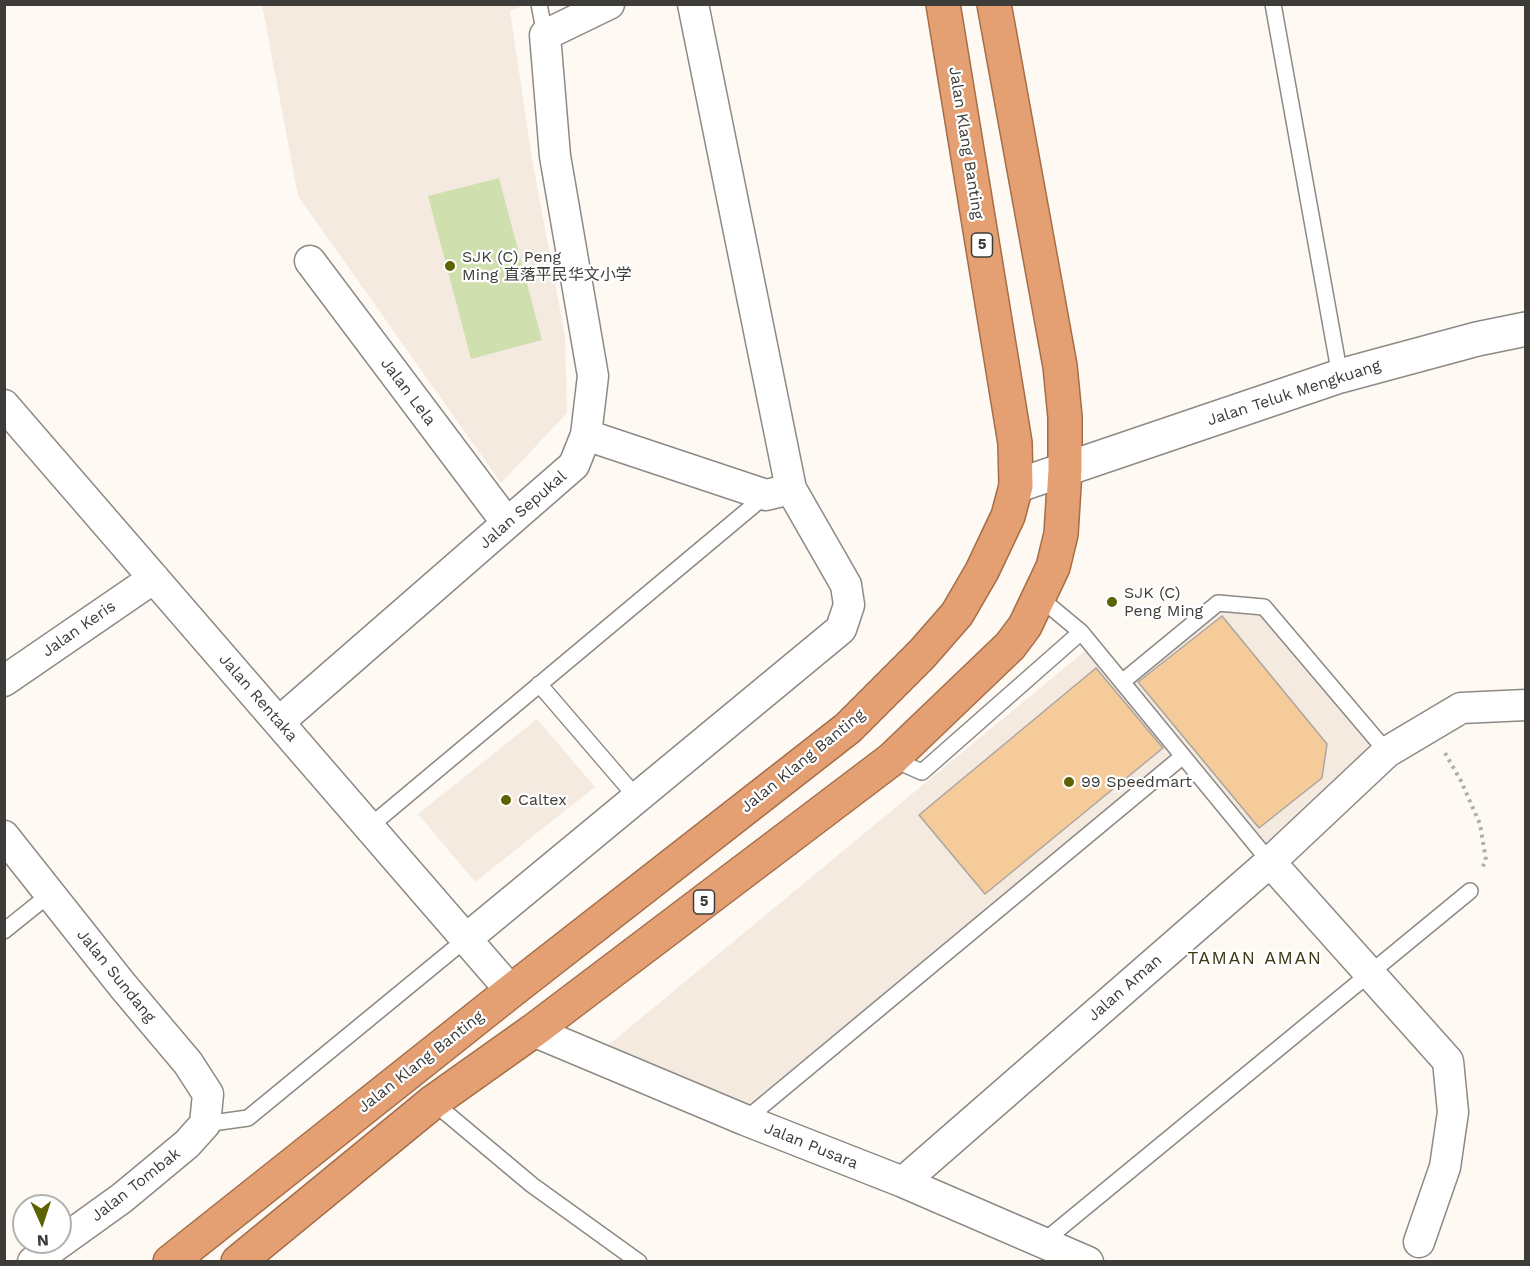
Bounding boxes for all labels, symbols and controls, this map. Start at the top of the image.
street label: Jalan Klang Banting [944,65,988,221]
road number: 5 [972,233,992,257]
place label: SJK (C) Peng Ming 直落平民华文小学 [462,247,632,285]
marker: SJK (C) Peng Ming 直落平民华文小学 [443,259,457,273]
street label: Jalan Lela [376,354,440,430]
street label: Jalan Teluk Mengkuang [1205,356,1383,430]
street label: Jalan Sepukal [475,467,571,553]
place label: SJK (C) Peng Ming [1124,583,1203,621]
marker: SJK (C) Peng Ming [1105,595,1119,609]
street label: Jalan Keris [39,597,119,661]
street label: Jalan Rentaka [215,650,301,746]
street label: Jalan Klang Banting [737,705,869,817]
place label: 99 Speedmart [1081,772,1192,792]
marker: 99 Speedmart [1062,775,1076,789]
place label: Caltex [518,790,567,810]
marker: Caltex [499,793,513,807]
road number: 5 [694,890,714,914]
street label: Jalan Sundang [72,925,160,1027]
district label: TAMAN AMAN [1187,948,1323,970]
street label: Jalan Aman [1084,951,1166,1025]
street label: Jalan Klang Banting [354,1007,488,1117]
street label: Jalan Pusara [761,1118,861,1174]
street label: Jalan Tombak [88,1144,184,1226]
north arrow [12,1194,72,1254]
text: N [36,1231,49,1250]

